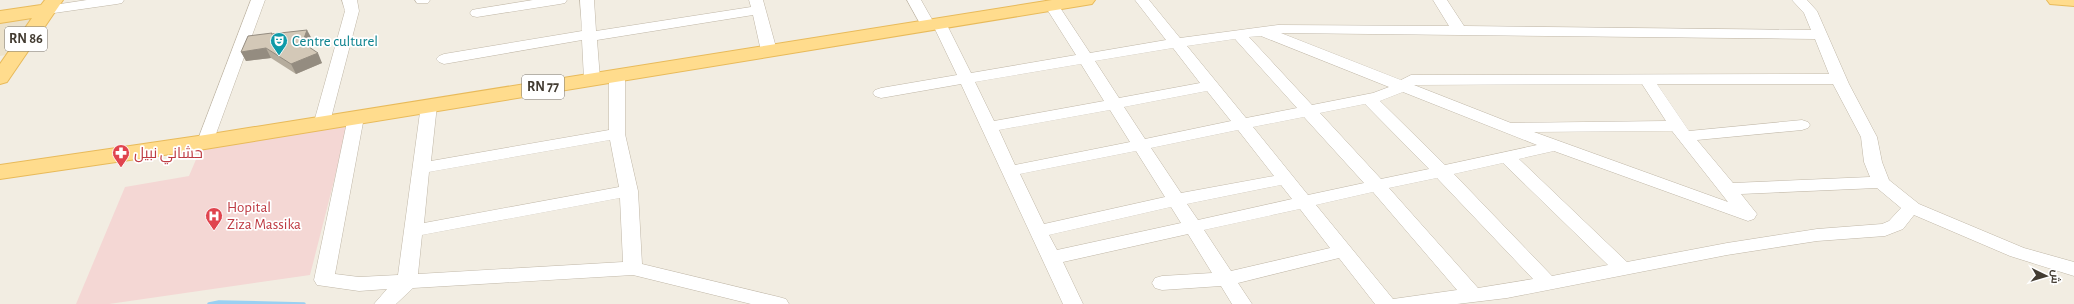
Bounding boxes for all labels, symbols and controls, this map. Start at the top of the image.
road number: RN 86 [5,27,47,51]
theatre icon: Centre culturel [269,31,289,56]
place label: Centre culturel [292,34,378,49]
road number: RN 77 [522,75,564,99]
pharmacy icon: حشاني نبيل [111,143,131,168]
place label: حشاني نبيل [134,145,203,165]
place label: Hopital Ziza Massika [227,200,301,232]
hospital icon: Hopital Ziza Massika [204,206,224,231]
north arrow [2026,256,2066,296]
text: ش [2048,269,2062,284]

